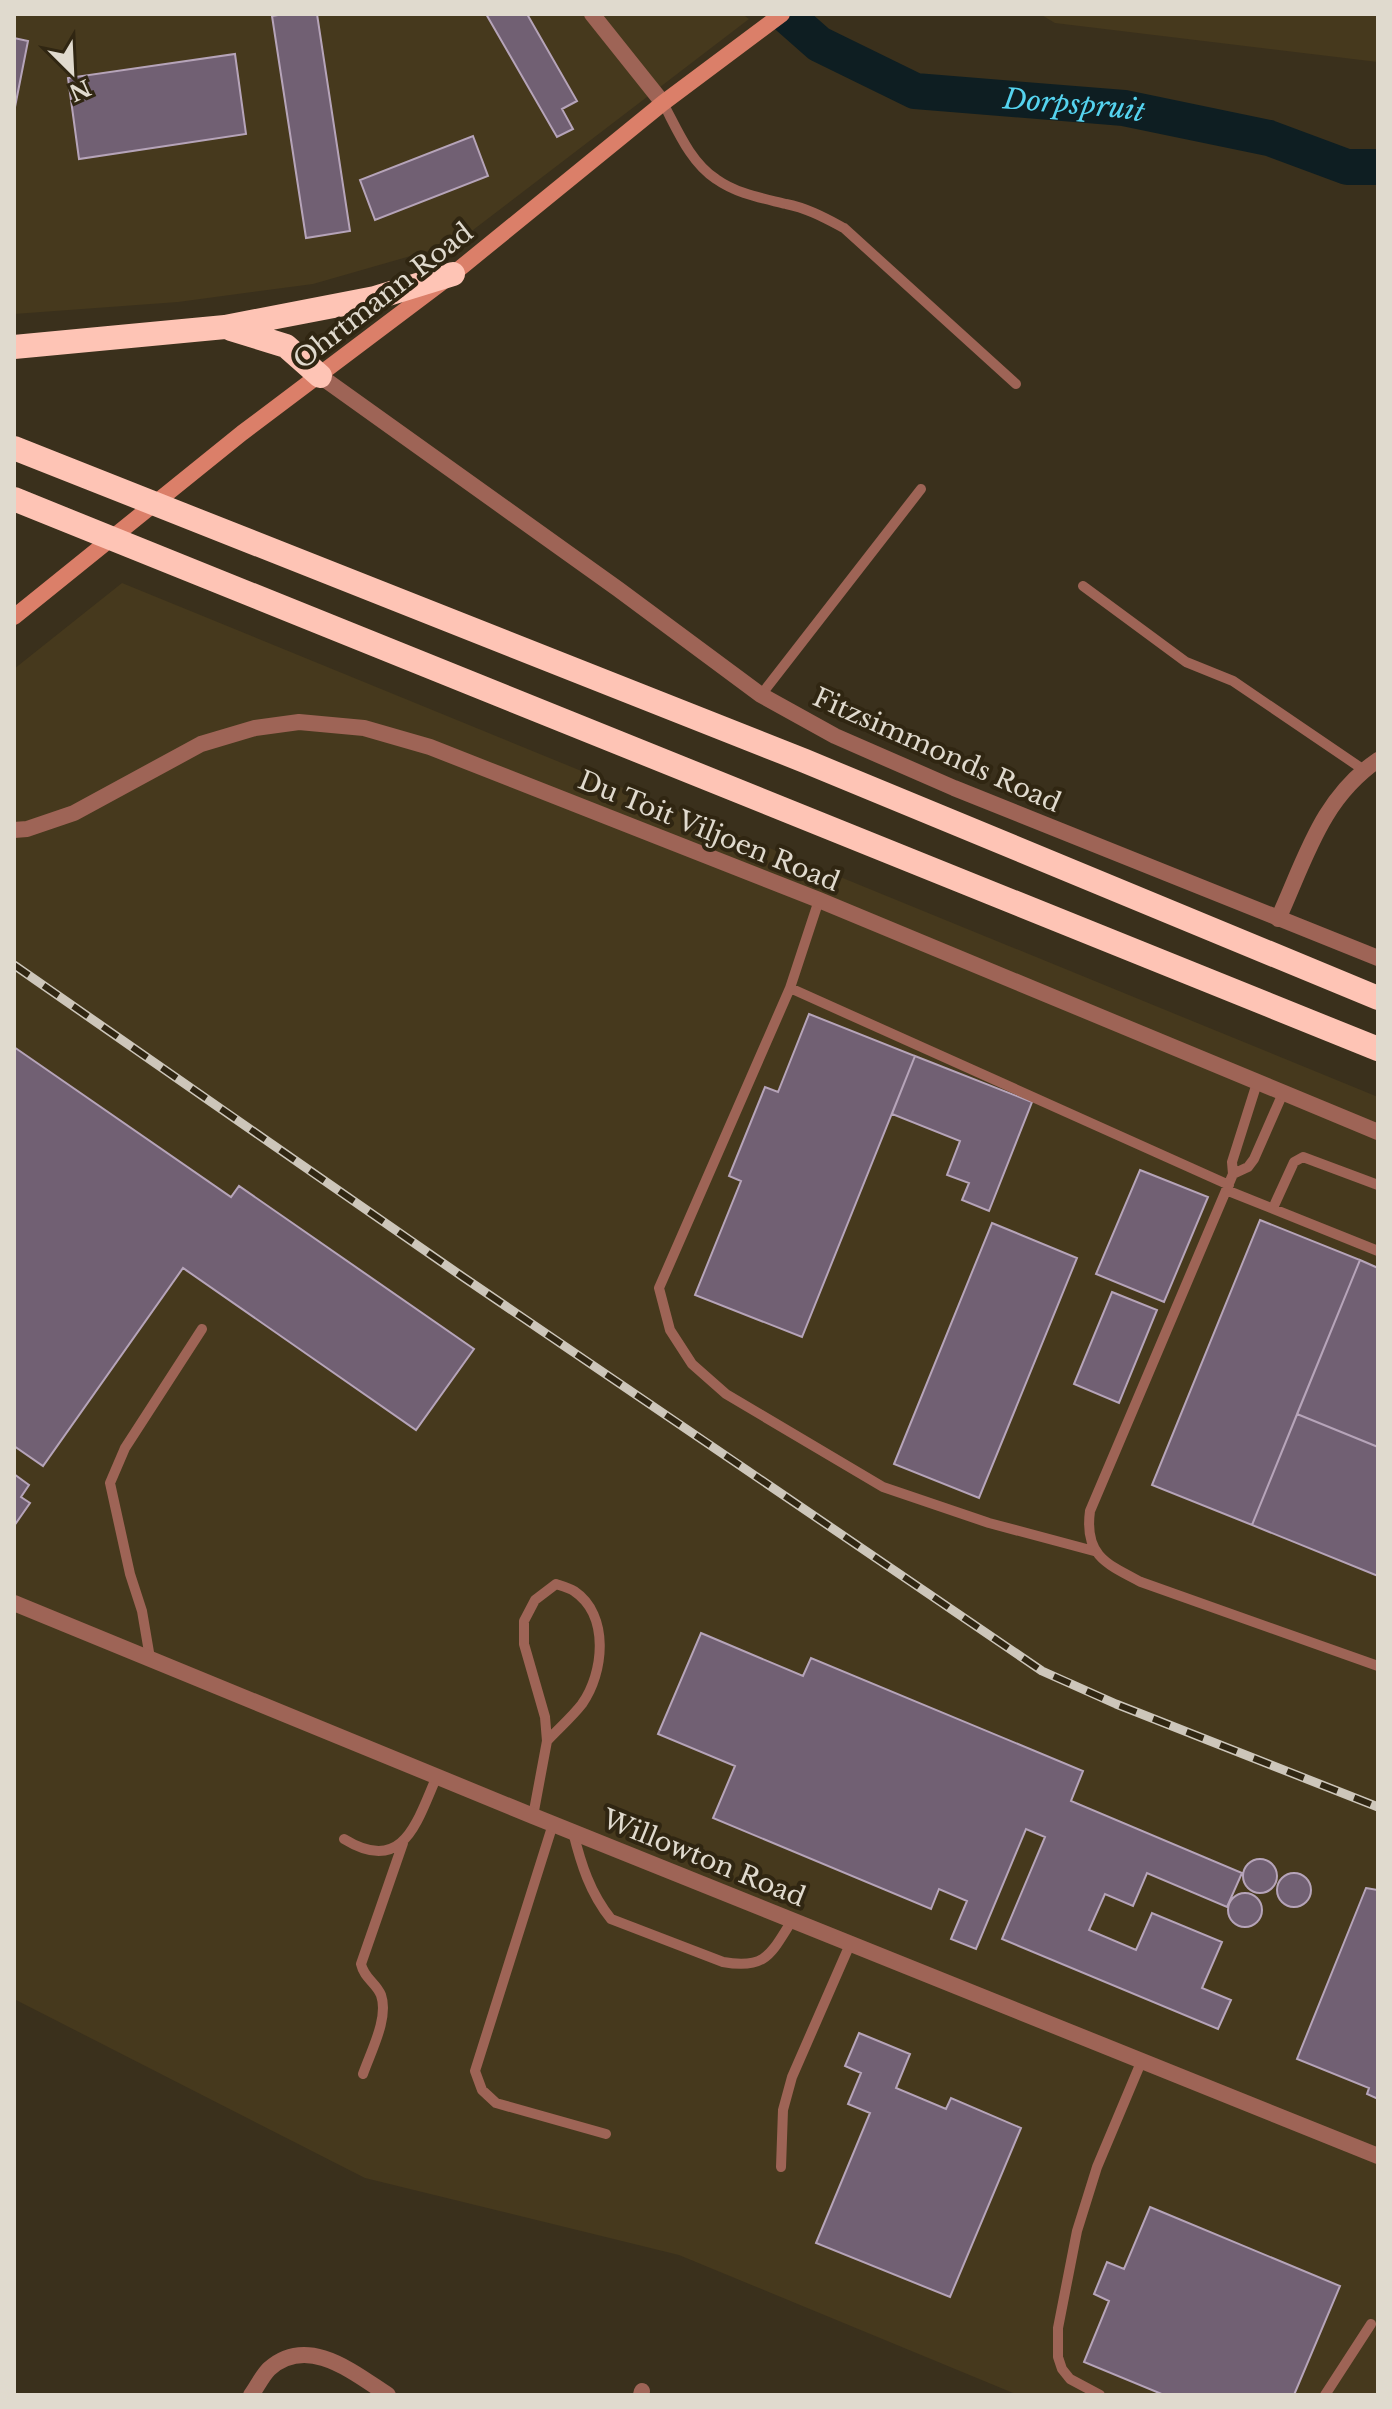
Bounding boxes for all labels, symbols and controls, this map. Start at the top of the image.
north arrow [32,32,112,112]
text: N [65,73,95,106]
water label: Dorpspruit [1001,81,1149,130]
street label: Ohrtmann Road [287,216,479,376]
street label: Fitzsimmonds Road [808,681,1066,819]
street label: Du Toit Viljoen Road [574,764,844,898]
street label: Willowton Road [597,1802,810,1913]

